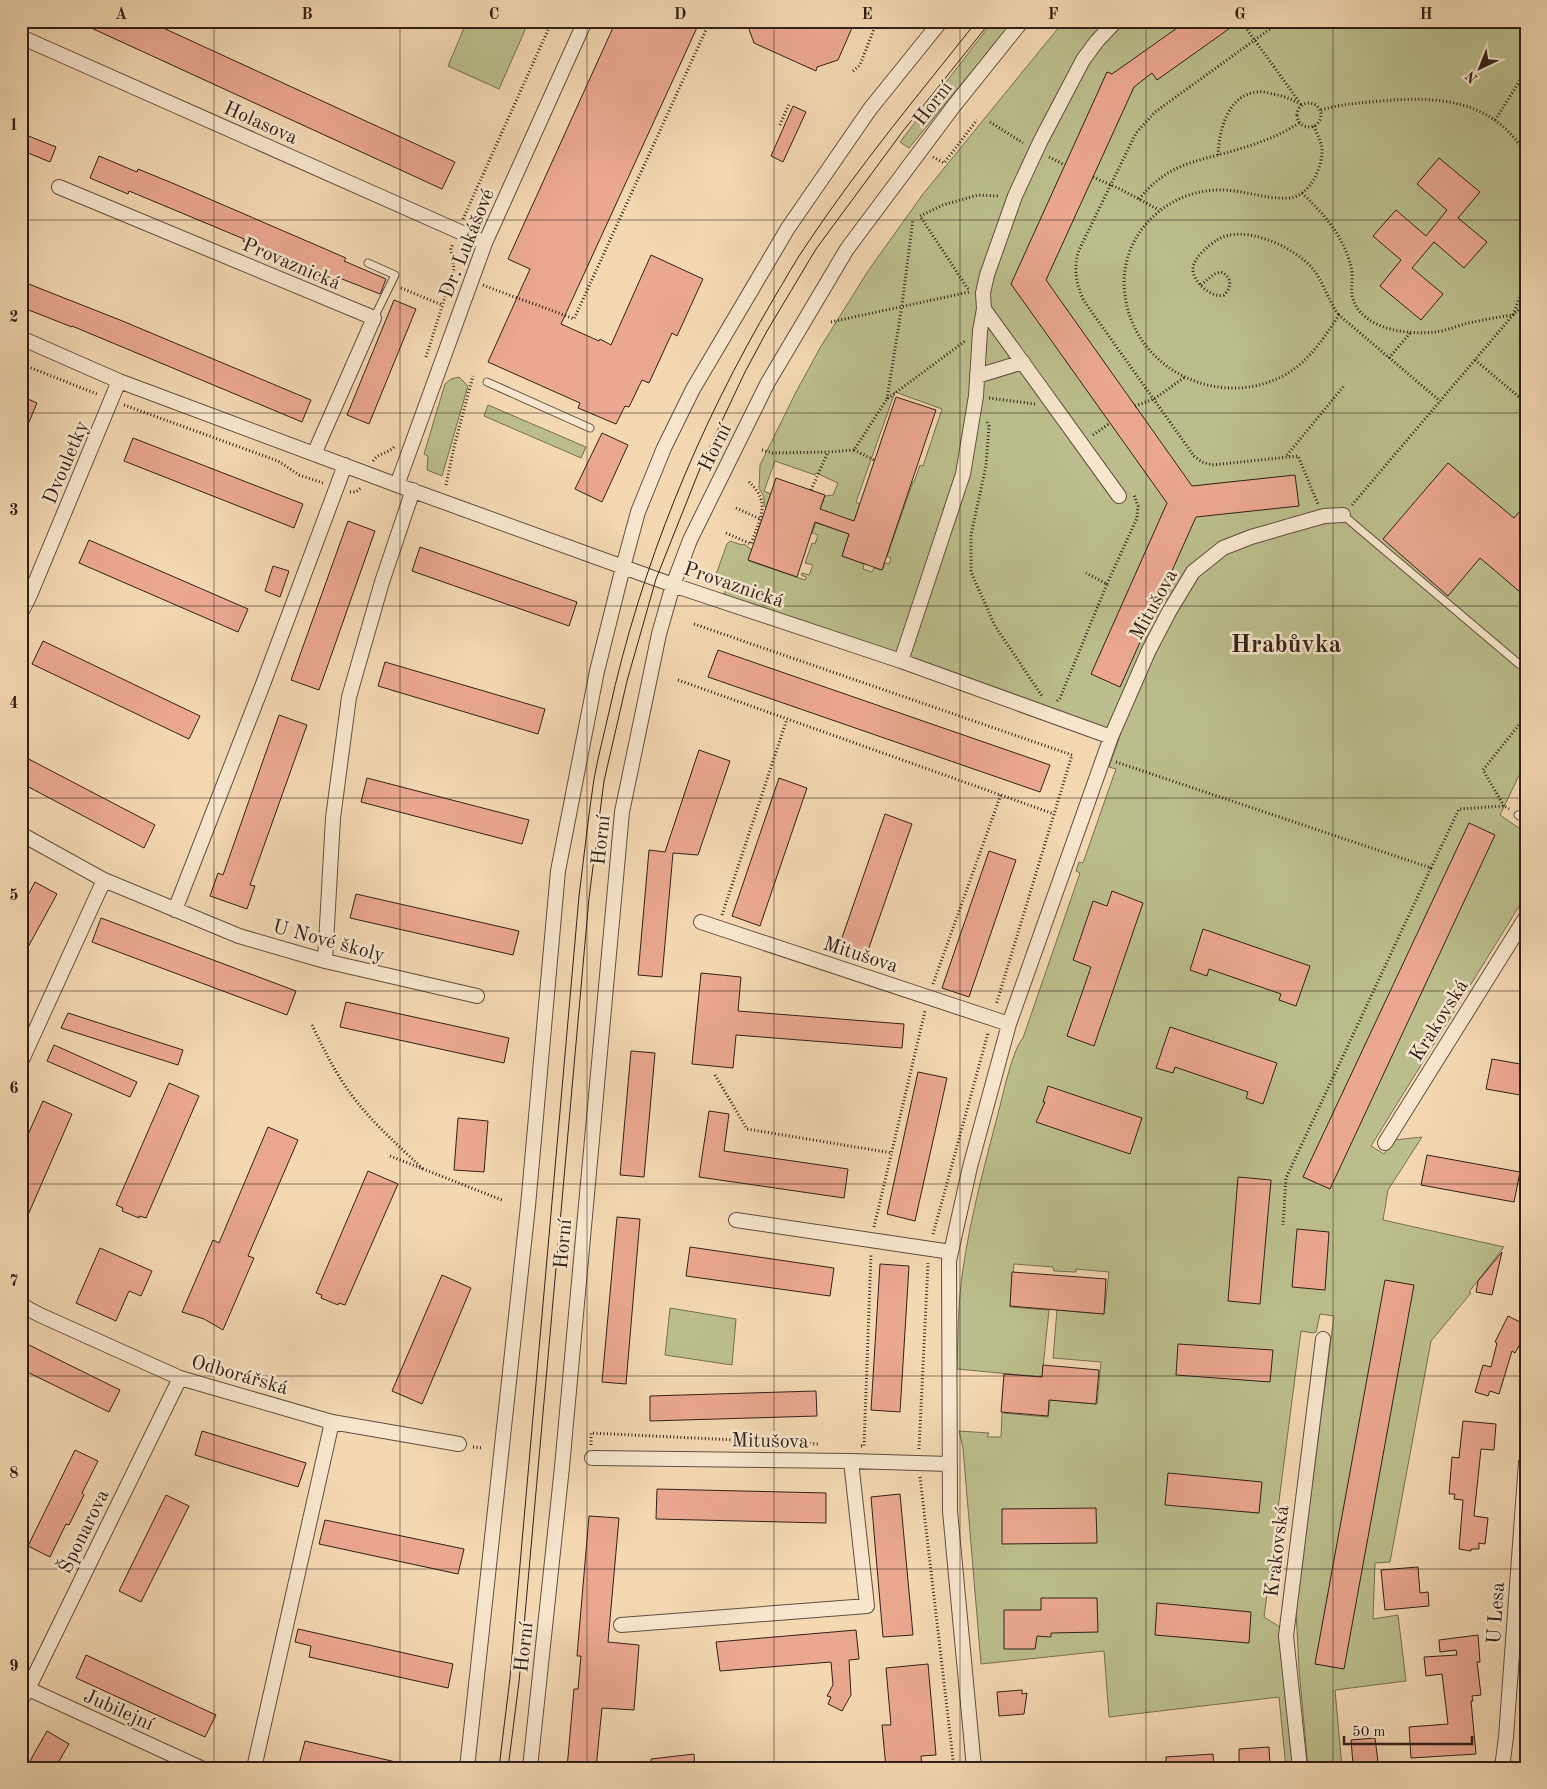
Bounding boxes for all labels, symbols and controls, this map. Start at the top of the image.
text: A [115,7,127,23]
text: B [301,7,313,23]
text: C [489,7,499,23]
text: D [674,7,686,23]
text: E [861,7,873,23]
text: F [1048,7,1059,23]
text: G [1234,7,1246,23]
text: H [1419,7,1433,23]
north arrow [1454,42,1504,92]
text: N [1463,68,1481,86]
street label: Horní [910,78,957,130]
street label: Holasova [220,99,300,149]
text: 1 [9,118,19,134]
street label: Dr. Lukášové [437,186,499,301]
street label: Provaznická [239,235,343,295]
text: 2 [9,310,19,326]
street label: Dvouletky [40,418,93,507]
street label: Horní [696,420,736,475]
text: 3 [9,503,19,519]
street label: Provaznická [681,559,786,612]
street label: Mitušova [1127,566,1182,644]
district label: Hrabůvka [1230,633,1342,658]
text: 4 [9,696,19,712]
street label: Horní [589,814,615,866]
text: 5 [9,888,19,904]
street label: U Nové školy [270,917,387,967]
street label: Mitušova [820,934,900,977]
street label: Krakovská [1407,977,1473,1065]
text: 6 [9,1081,19,1097]
street label: Horní [552,1218,576,1270]
text: 7 [9,1274,19,1290]
street label: Odborářská [189,1353,290,1399]
street label: Mitušova [731,1431,809,1453]
text: 8 [9,1466,19,1482]
street label: Šponarova [52,1485,114,1577]
street label: Krakovská [1262,1504,1294,1598]
street label: U Lesa [1485,1581,1509,1645]
street label: Horní [512,1621,538,1673]
text: 9 [9,1659,19,1675]
street label: Jubilejní [80,1687,157,1735]
scale bar [1344,1714,1472,1746]
text: 50 m [1352,1725,1386,1740]

